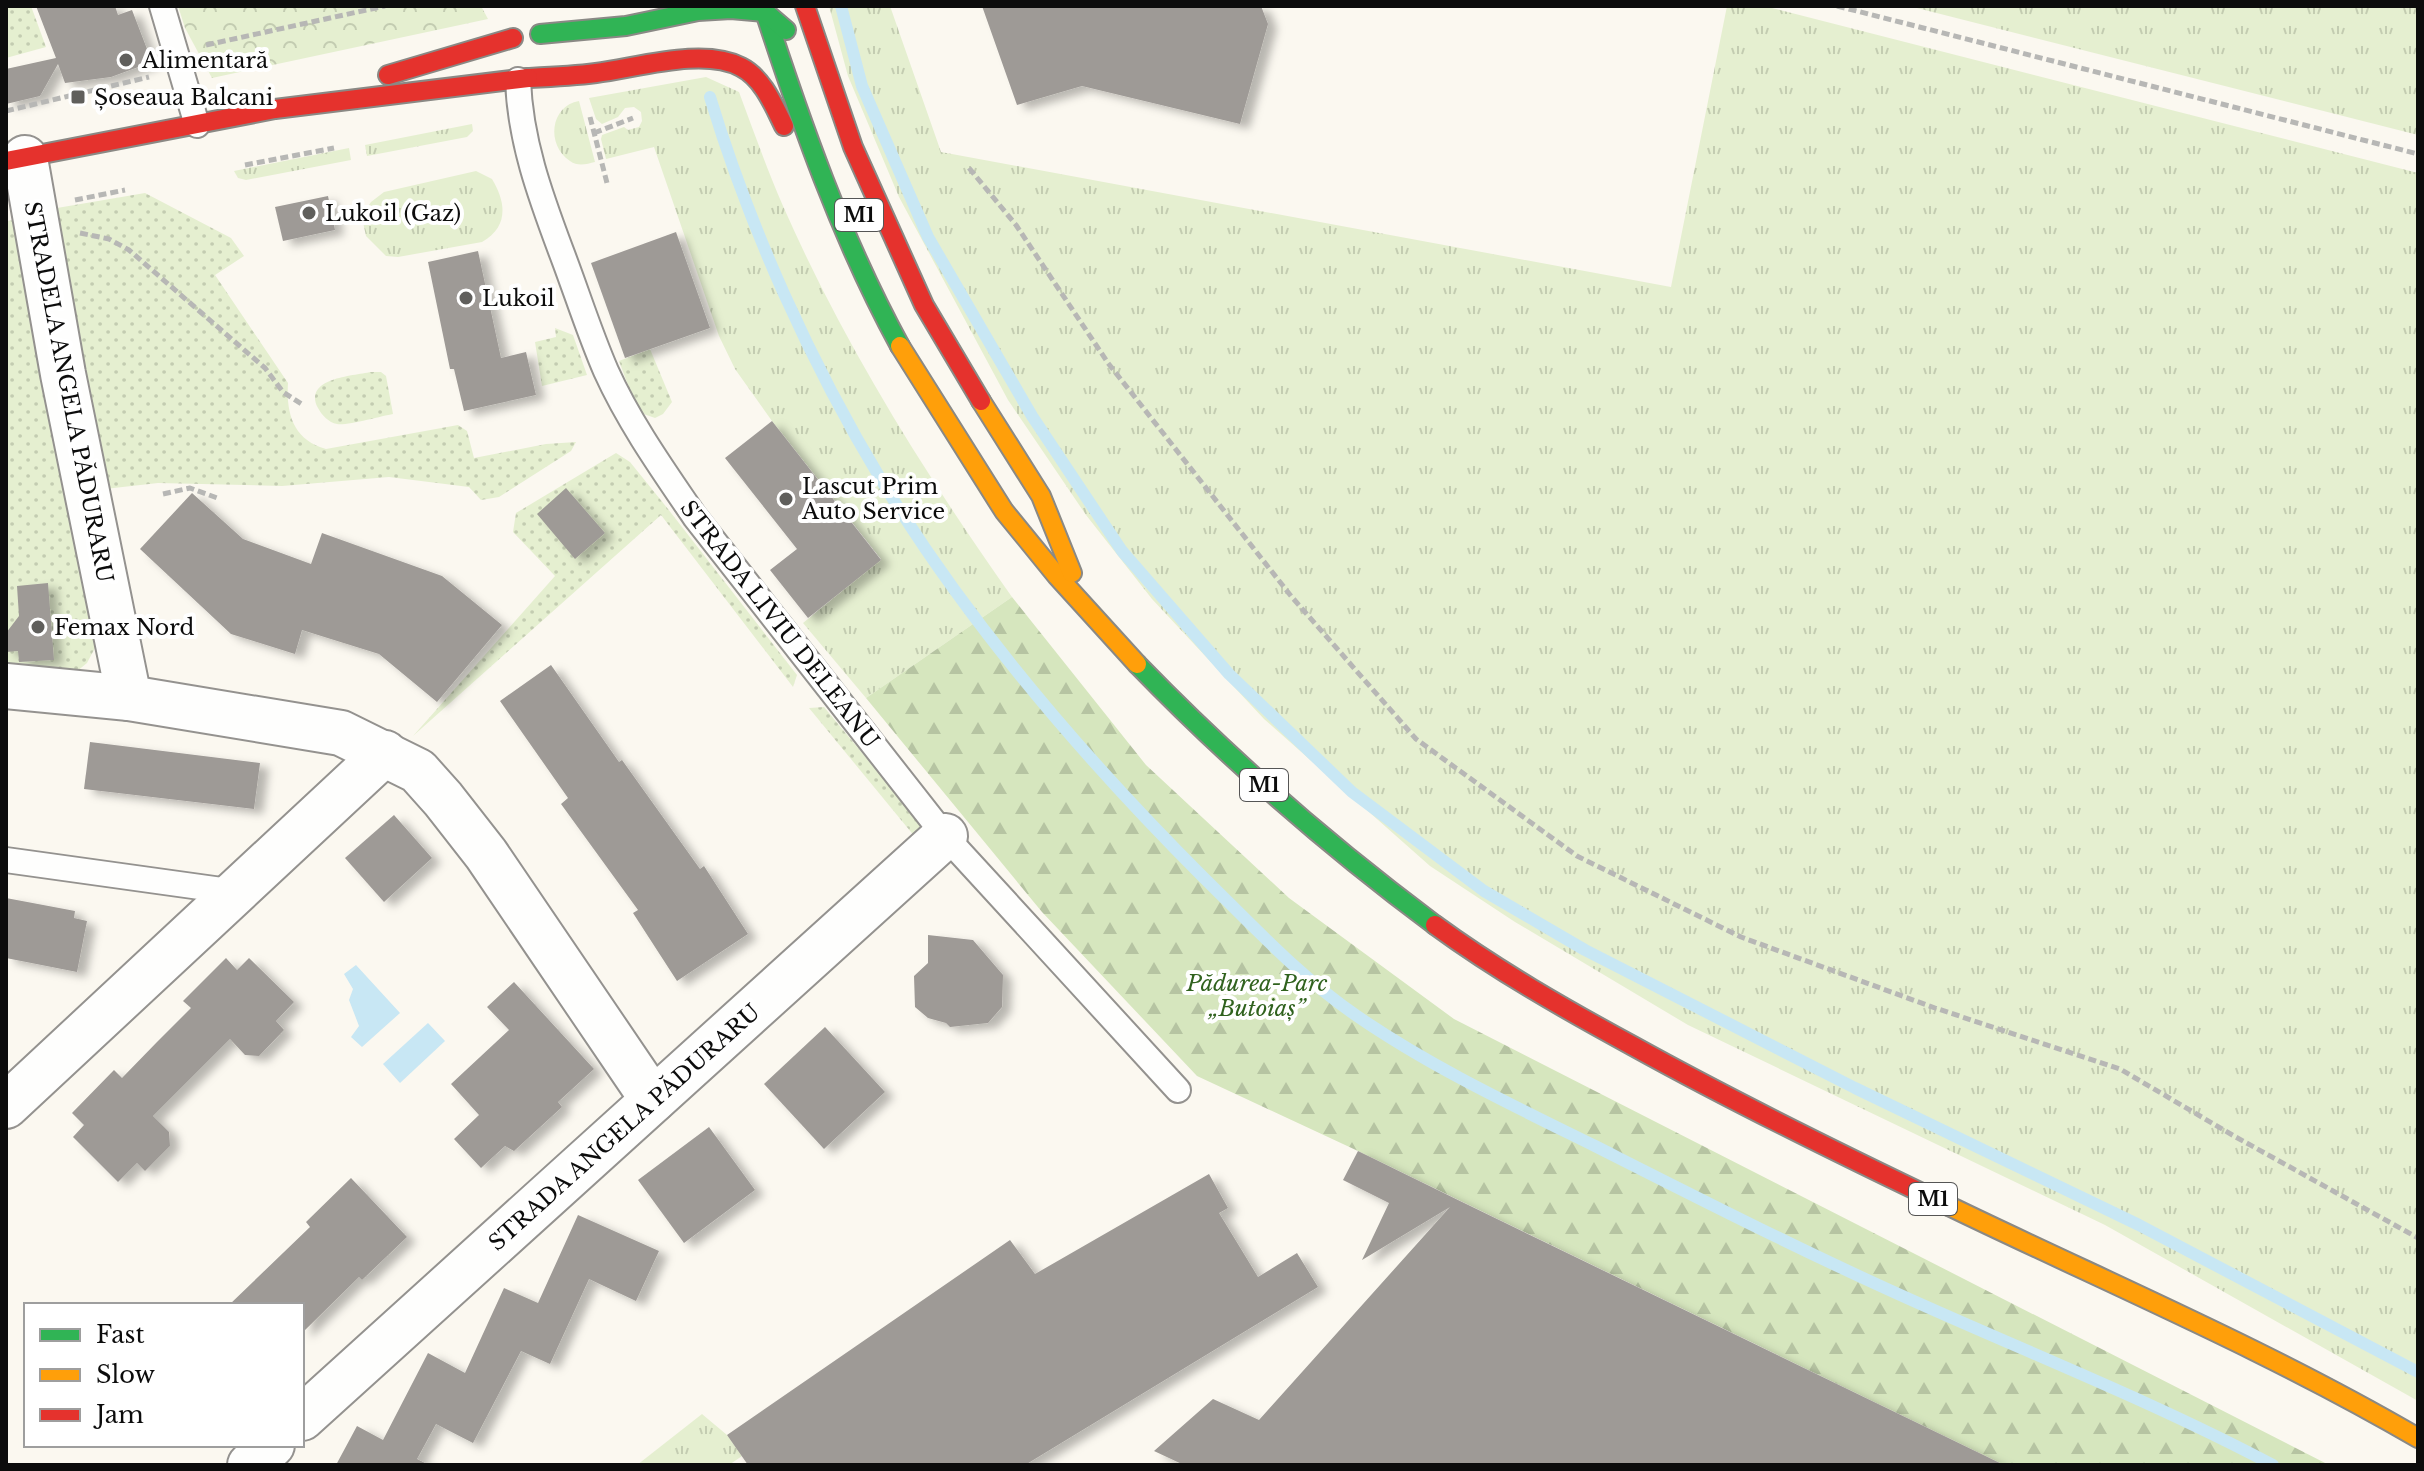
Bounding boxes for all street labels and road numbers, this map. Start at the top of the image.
street label: STRADELA ANGELA PĂDURARU [18,199,120,585]
road number: M1 [835,199,883,231]
street label: STRADA LIVIU DELEANU [674,495,885,754]
road number: M1 [1240,769,1288,801]
street label: STRADA ANGELA PĂDURARU [483,998,766,1256]
road number: M1 [1909,1183,1957,1215]

